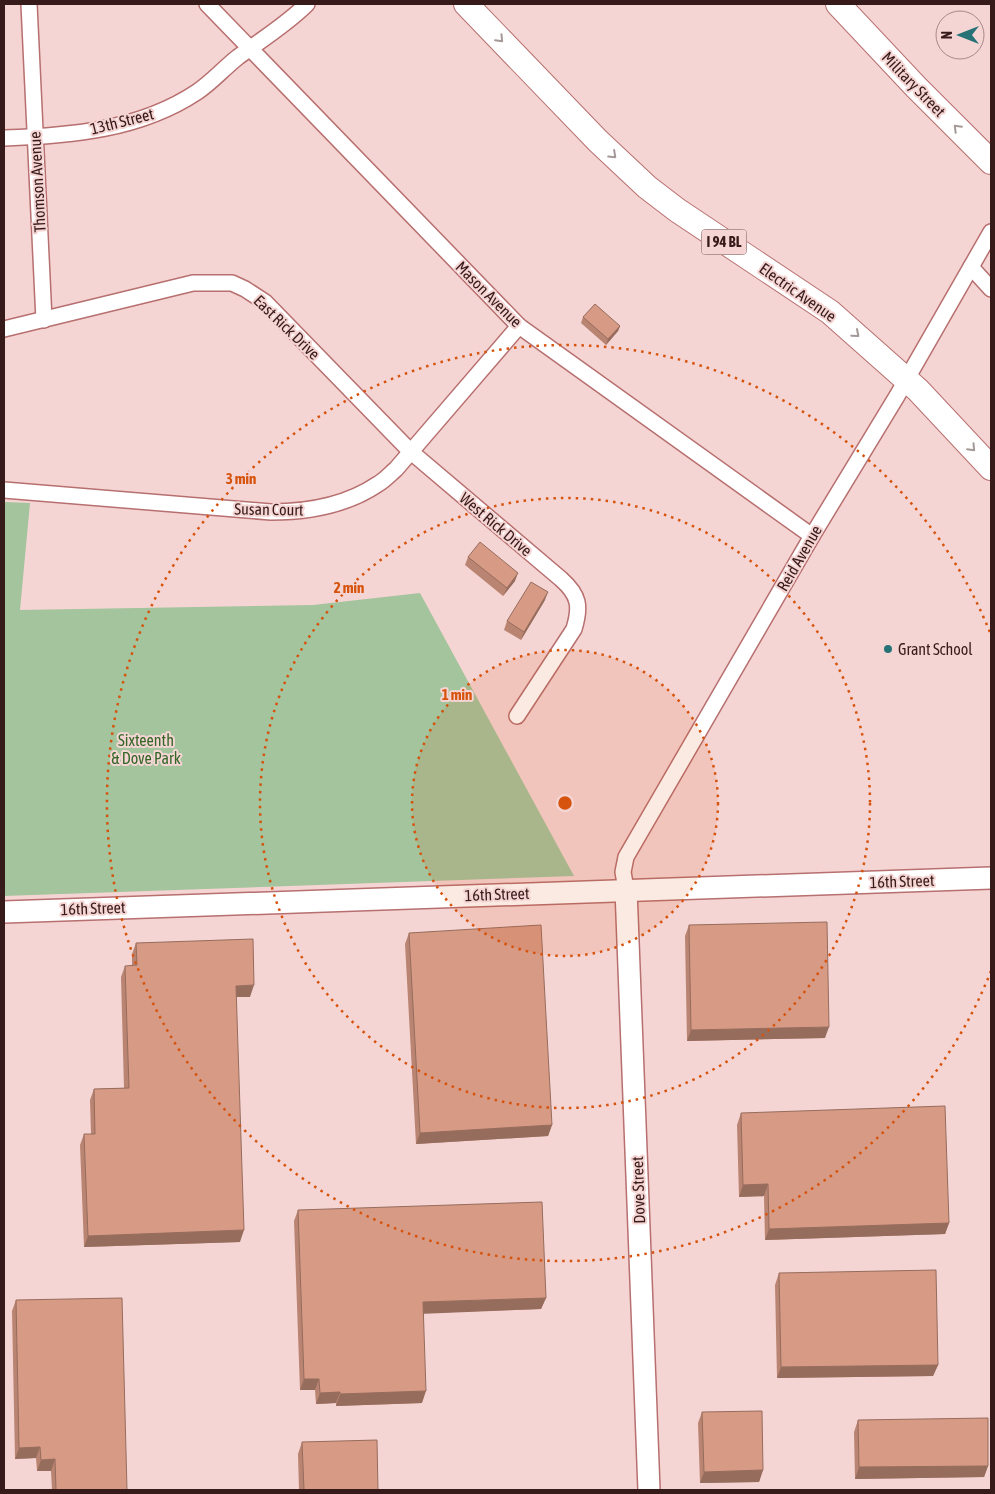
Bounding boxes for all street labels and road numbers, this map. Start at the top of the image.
street label: Military Street [878,48,950,121]
street label: 13th Street [88,104,156,138]
street label: Thomson Avenue [25,131,49,233]
road number: I 94 BL [702,230,746,254]
street label: Mason Avenue [452,257,526,331]
street label: Electric Avenue [756,259,840,325]
street label: East Rick Drive [250,291,324,363]
street label: West Rick Drive [456,489,536,559]
street label: Susan Court [234,499,304,519]
street label: Reid Avenue [773,522,825,594]
street label: 16th Street [869,871,935,891]
street label: 16th Street [464,884,530,904]
street label: 16th Street [60,898,126,918]
street label: Dove Street [628,1156,648,1224]

